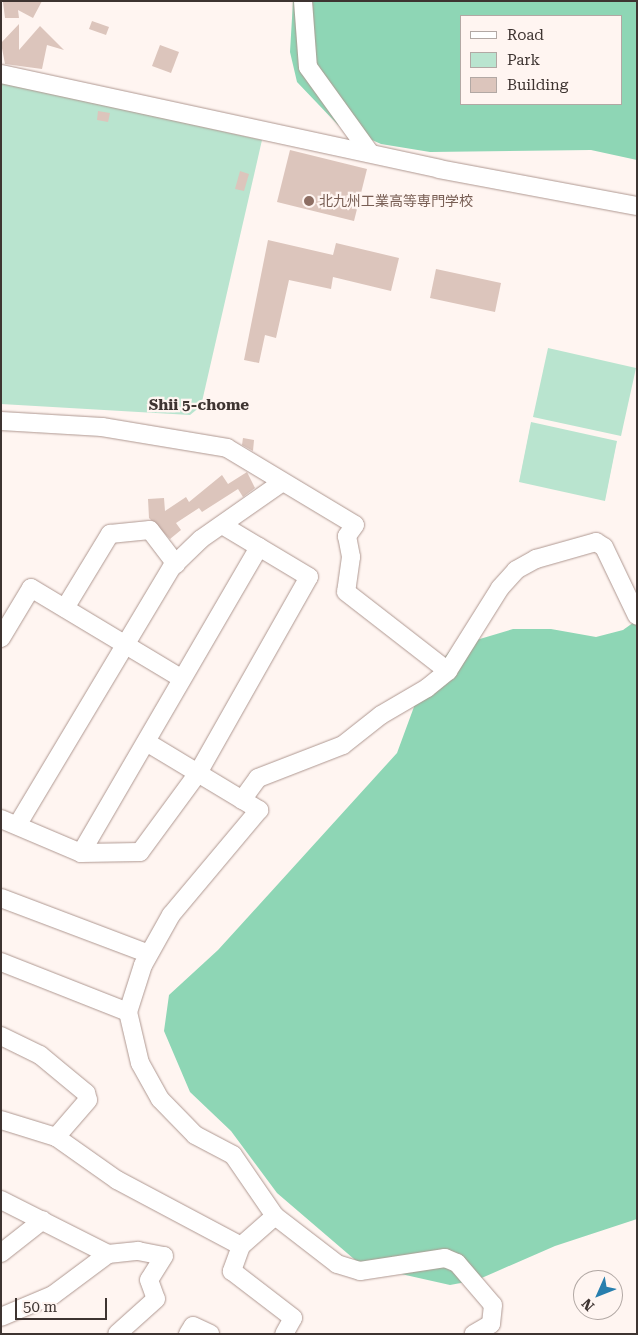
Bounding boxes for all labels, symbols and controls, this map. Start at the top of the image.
legend [460,15,623,105]
text: Road [507,26,544,44]
text: Park [507,51,540,69]
text: Building [507,76,568,94]
place label: 北九州工業高等専門学校 [319,193,473,209]
marker: 北九州工業高等専門学校 [303,195,315,207]
district label: Shii 5-chome [149,397,249,415]
north arrow [573,1270,623,1320]
scale bar [18,1288,110,1320]
text: N [578,1295,597,1314]
text: 50 m [23,1298,57,1316]

